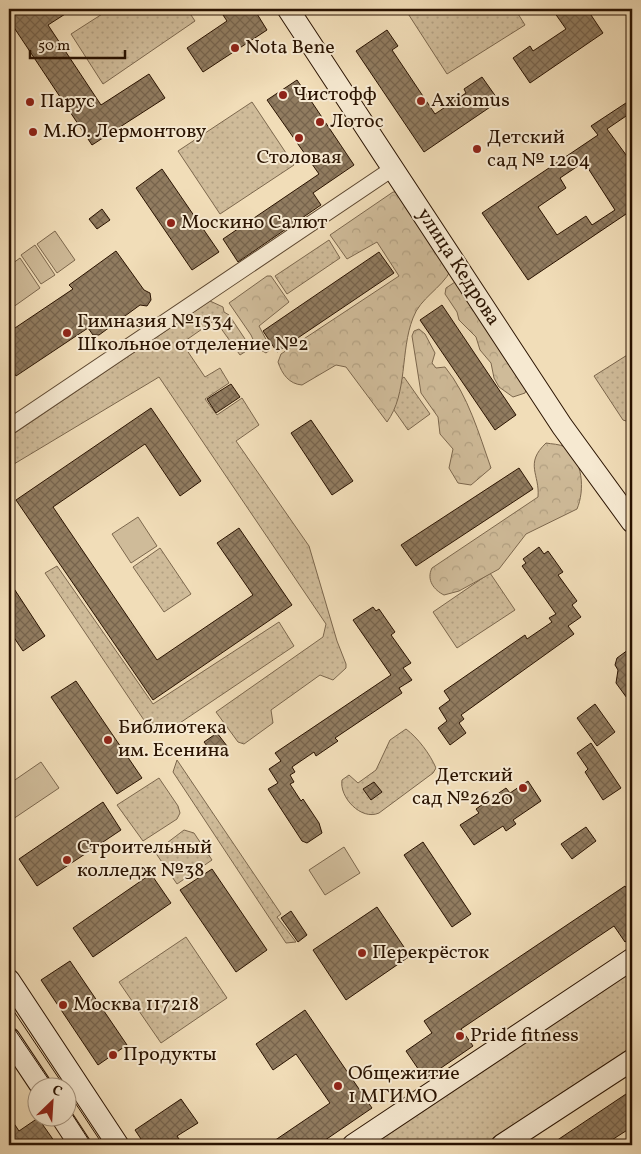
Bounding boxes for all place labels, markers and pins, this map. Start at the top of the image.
place label: Nota Bene [245,34,335,62]
marker: Nota Bene [229,42,241,54]
place label: Чистофф [293,81,377,109]
place label: Axiomus [431,87,510,115]
place label: Парус [40,88,95,116]
marker: Чистофф [277,89,289,101]
marker: Axiomus [415,95,427,107]
marker: Парус [24,96,36,108]
place label: Лотос [330,108,384,136]
marker: Лотос [314,116,326,128]
place label: М.Ю. Лермонтову [43,118,207,146]
place label: Детский сад № 1204 [487,124,590,175]
marker: М.Ю. Лермонтову [27,126,39,138]
marker: Столовая [293,132,305,144]
marker: Детский сад № 1204 [471,143,483,155]
place label: Столовая [256,144,342,172]
place label: Москино Салют [181,209,327,237]
marker: Москино Салют [165,217,177,229]
place label: Гимназия №1534 Школьное отделение №2 [77,308,309,359]
marker: Гимназия №1534 Школьное отделение №2 [61,327,73,339]
place label: Библиотека им. Есенина [118,714,230,765]
marker: Библиотека им. Есенина [102,734,114,746]
place label: Детский сад №2620 [412,762,513,813]
marker: Детский сад №2620 [517,782,529,794]
place label: Строительный колледж №38 [77,834,212,885]
marker: Строительный колледж №38 [61,854,73,866]
place label: Перекрёсток [372,939,490,967]
marker: Перекрёсток [356,947,368,959]
place label: Москва 117218 [73,991,199,1019]
marker: Москва 117218 [57,999,69,1011]
place label: Pride fitness [470,1022,579,1050]
marker: Pride fitness [454,1030,466,1042]
place label: Продукты [123,1041,217,1069]
marker: Продукты [107,1049,119,1061]
place label: Общежитие 1 МГИМО [348,1060,460,1111]
marker: Общежитие 1 МГИМО [332,1080,344,1092]

